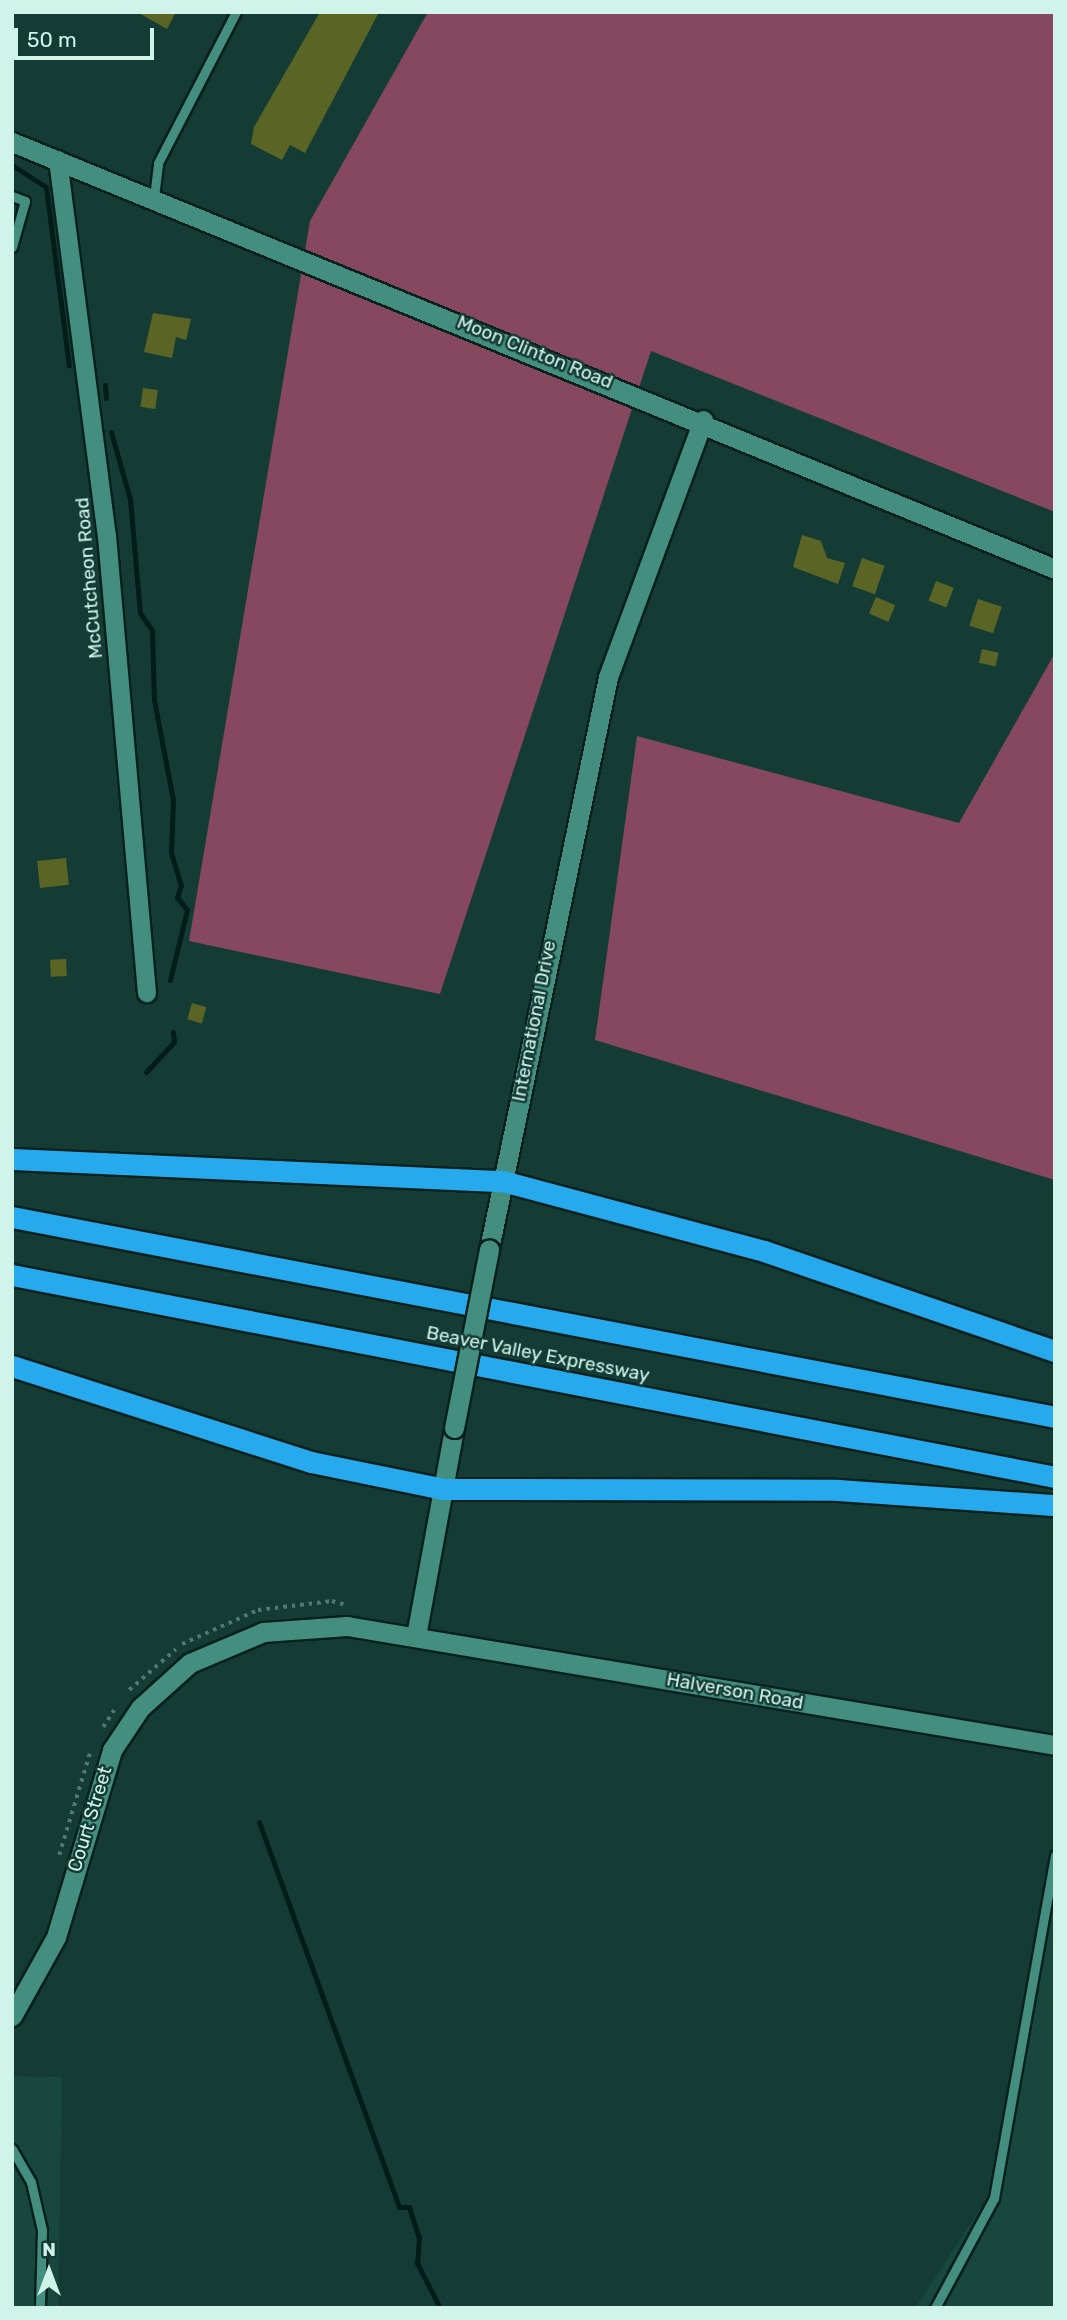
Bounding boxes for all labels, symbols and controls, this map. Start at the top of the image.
scale bar [18,14,158,58]
text: 50 m [27,27,77,52]
street label: Moon Clinton Road [454,310,616,394]
street label: McCutcheon Road [71,496,107,660]
street label: International Drive [507,938,561,1104]
street label: Beaver Valley Expressway [424,1321,652,1387]
street label: Halverson Road [665,1668,805,1714]
street label: Court Street [63,1763,117,1875]
north arrow [14,2236,84,2306]
text: N [42,2238,56,2261]

